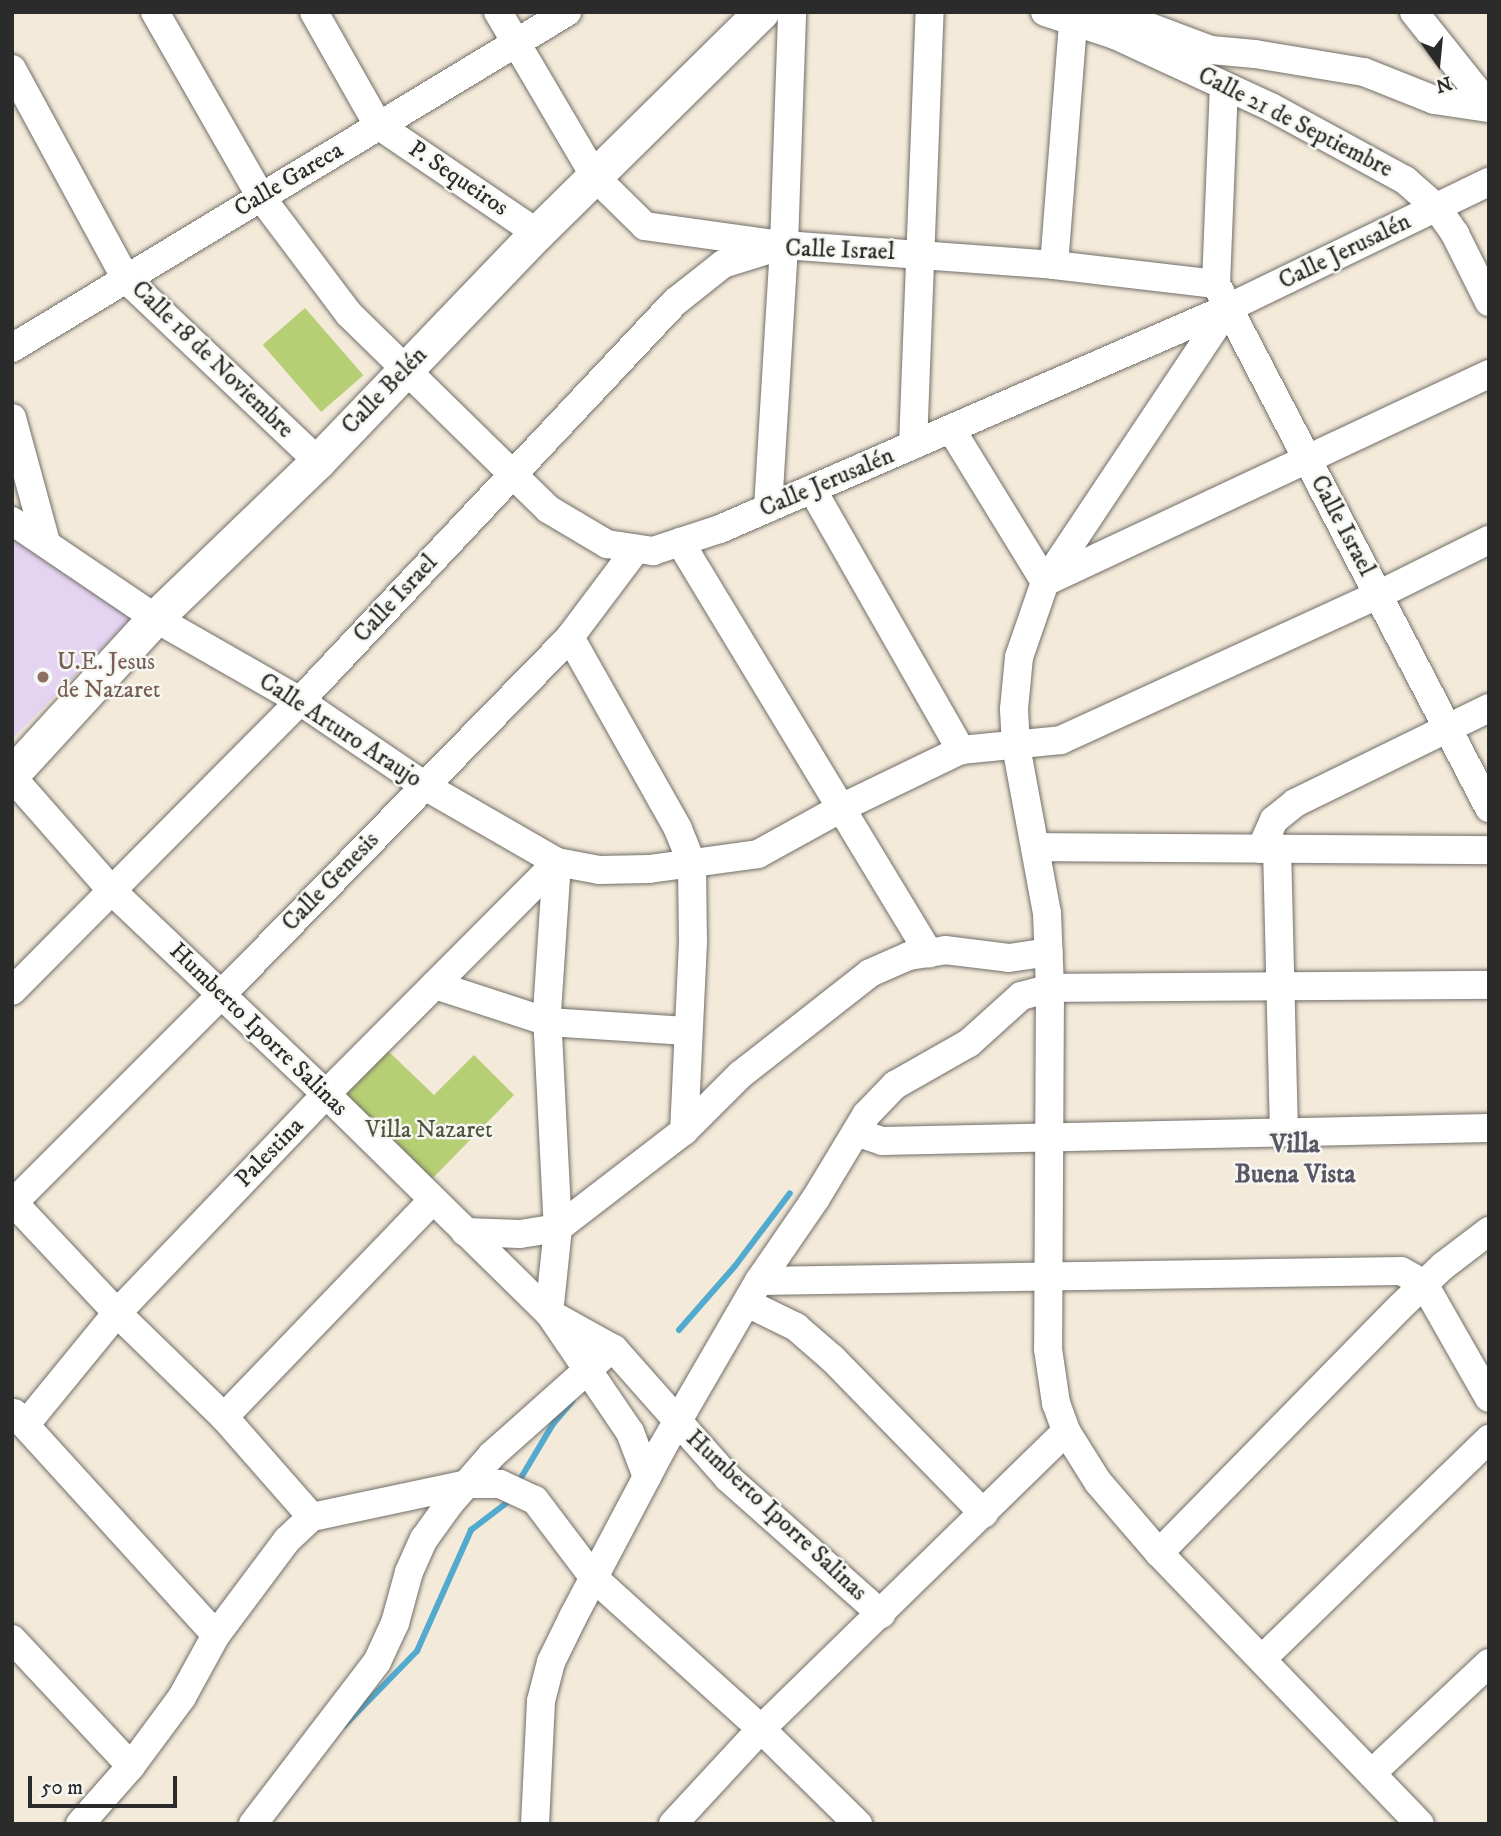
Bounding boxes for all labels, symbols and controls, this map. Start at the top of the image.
north arrow [1403,28,1473,98]
street label: Calle 21 de Septiembre [1193,61,1397,185]
text: N [1433,71,1454,97]
street label: P. Sequeiros [403,135,513,223]
street label: Calle Gareca [229,136,349,224]
street label: Calle Jerusalén [1274,208,1416,296]
street label: Calle Israel [785,235,895,267]
street label: Calle 18 de Noviembre [125,275,299,445]
street label: Calle Belén [336,341,434,441]
street label: Calle Jerusalén [756,442,898,524]
street label: Calle Israel [1304,471,1380,581]
street label: Calle Israel [348,549,444,649]
place label: U.E. Jesus de Nazaret [57,649,161,705]
street label: Calle Arturo Araujo [253,668,427,794]
marker: U.E. Jesus de Nazaret [35,669,51,685]
street label: Calle Genesis [277,826,385,938]
street label: Humberto Iporre Salinas [163,937,353,1123]
street label: Palestina [230,1112,310,1194]
park label: Villa Nazaret [365,1117,493,1145]
district label: Villa Buena Vista [1235,1129,1355,1190]
street label: Humberto Iporre Salinas [679,1425,873,1607]
scale bar [32,1762,180,1806]
text: 50 m [41,1775,83,1801]

